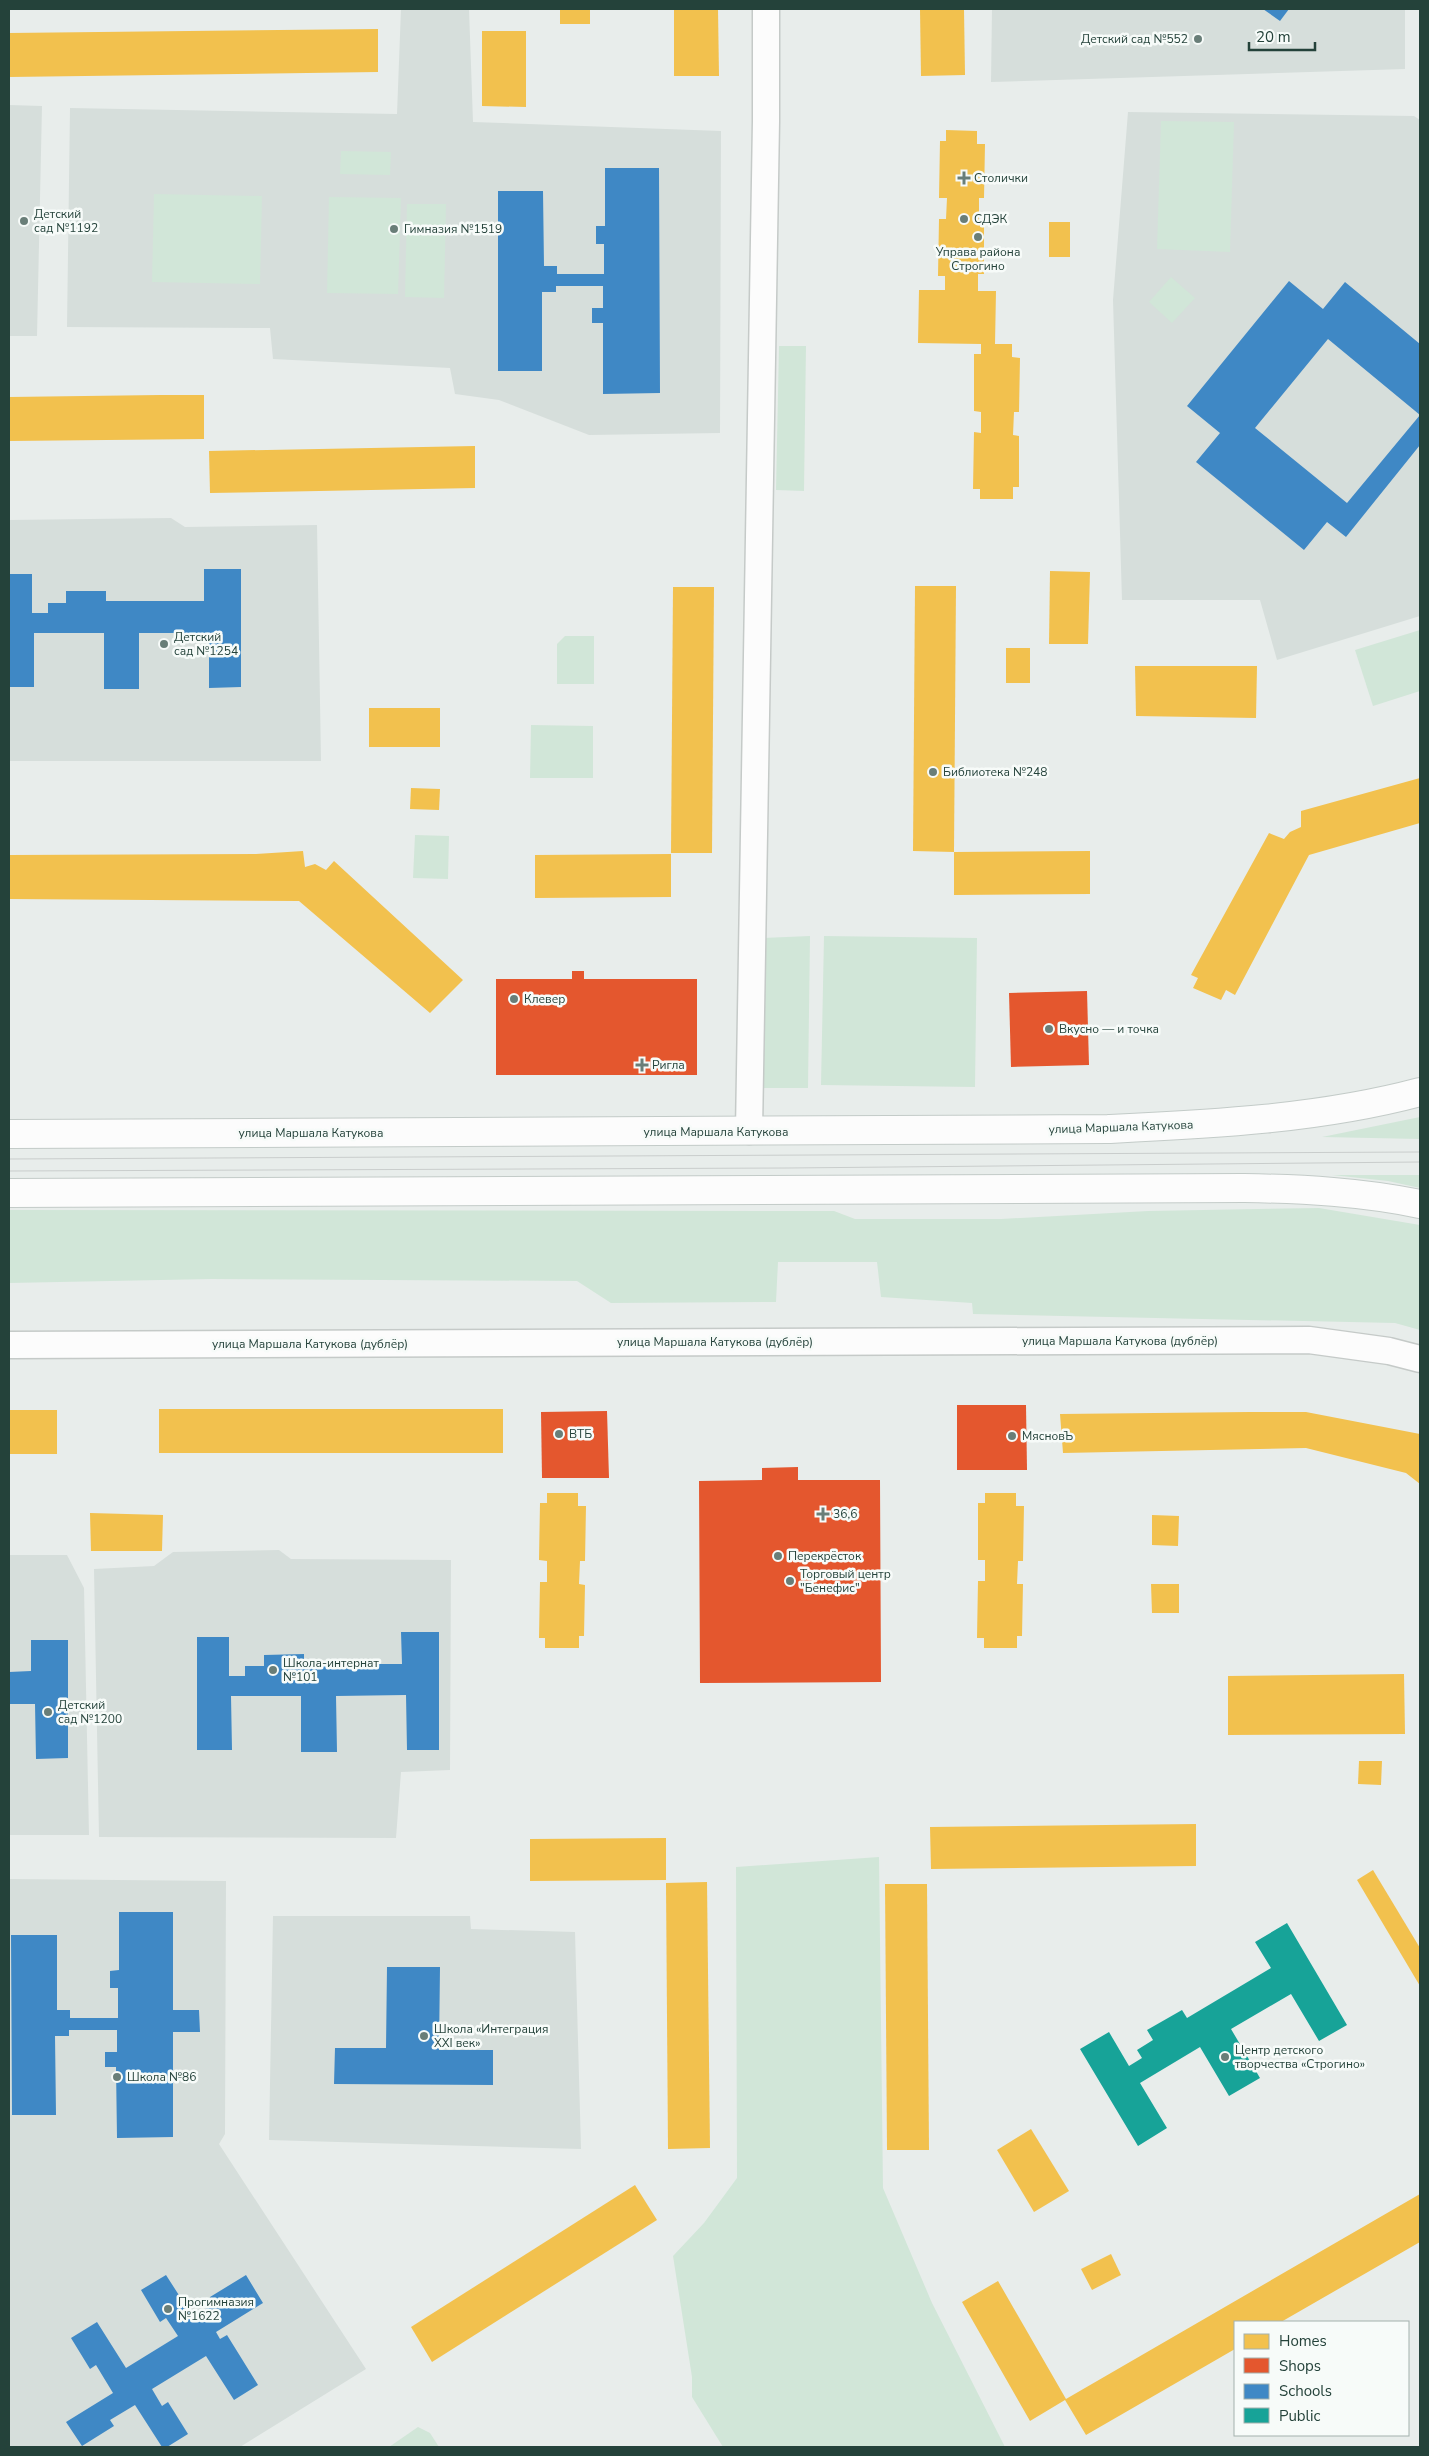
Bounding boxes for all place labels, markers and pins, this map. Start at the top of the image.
place label: Детский сад №552 [1081,31,1188,47]
marker: Детский сад №552 [1192,33,1204,45]
place label: Столички [974,170,1028,186]
marker: Столички [958,172,970,184]
place label: Детский сад №1192 [34,206,98,236]
place label: СДЭК [974,211,1007,227]
marker: СДЭК [958,213,970,225]
marker: Детский сад №1192 [18,215,30,227]
place label: Гимназия №1519 [404,221,502,237]
marker: Гимназия №1519 [388,223,400,235]
marker: Управа района Строгино [972,231,984,243]
place label: Управа района Строгино [935,244,1020,274]
place label: Детский сад №1254 [174,629,238,659]
marker: Детский сад №1254 [158,638,170,650]
place label: Библиотека №248 [943,764,1048,780]
marker: Библиотека №248 [927,766,939,778]
place label: Клевер [524,991,565,1007]
marker: Клевер [508,993,520,1005]
place label: Вкусно — и точка [1059,1021,1159,1037]
marker: Вкусно — и точка [1043,1023,1055,1035]
place label: Ригла [652,1057,685,1073]
marker: Ригла [636,1059,648,1071]
place label: ВТБ [569,1426,592,1442]
marker: ВТБ [553,1428,565,1440]
place label: МясновЪ [1022,1428,1073,1444]
marker: МясновЪ [1006,1430,1018,1442]
place label: 36,6 [833,1506,857,1522]
marker: 36,6 [817,1508,829,1520]
place label: Перекрёсток [788,1548,862,1564]
marker: Перекрёсток [772,1550,784,1562]
place label: Торговый центр "Бенефис" [800,1566,891,1596]
marker: Торговый центр "Бенефис" [784,1575,796,1587]
place label: Школа-интернат №101 [283,1655,380,1685]
marker: Школа-интернат №101 [267,1664,279,1676]
place label: Детский сад №1200 [58,1697,122,1727]
marker: Детский сад №1200 [42,1706,54,1718]
place label: Школа «Интеграция XXI век» [434,2021,549,2051]
marker: Школа «Интеграция XXI век» [418,2030,430,2042]
place label: Центр детского творчества «Строгино» [1235,2042,1365,2072]
marker: Центр детского творчества «Строгино» [1219,2051,1231,2063]
place label: Школа №86 [127,2069,196,2085]
marker: Школа №86 [111,2071,123,2083]
place label: Прогимназия №1622 [178,2294,254,2324]
marker: Прогимназия №1622 [162,2303,174,2315]

